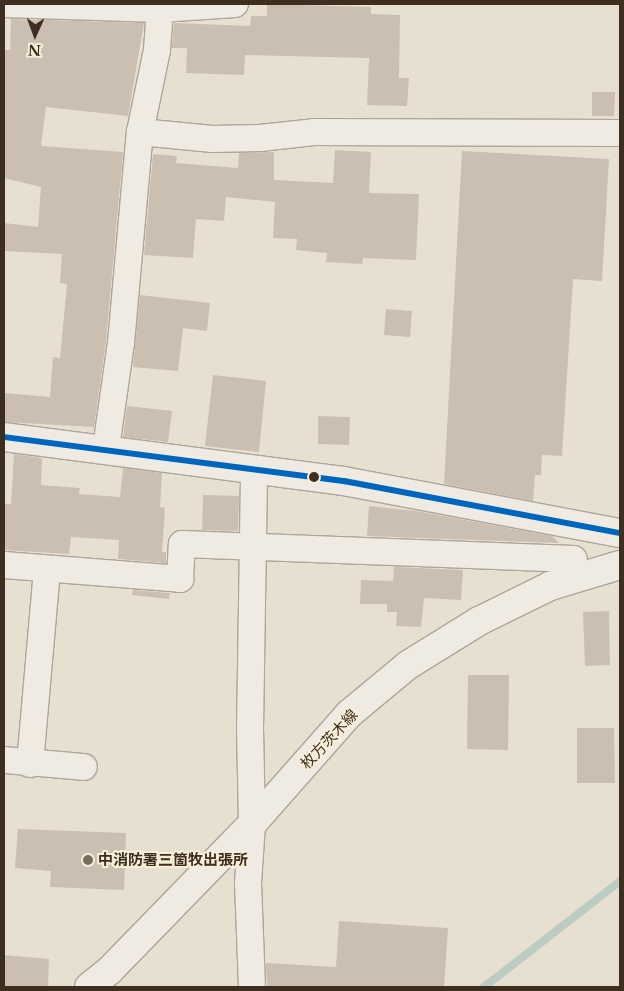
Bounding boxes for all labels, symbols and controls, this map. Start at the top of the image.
north arrow [10,10,60,60]
text: N [28,41,41,59]
unlabelled marker [309,472,319,482]
street label: 枚方茨木線 [297,705,361,773]
place label: 中消防署三箇牧出張所 [98,851,248,869]
marker: 中消防署三箇牧出張所 [82,854,94,866]

